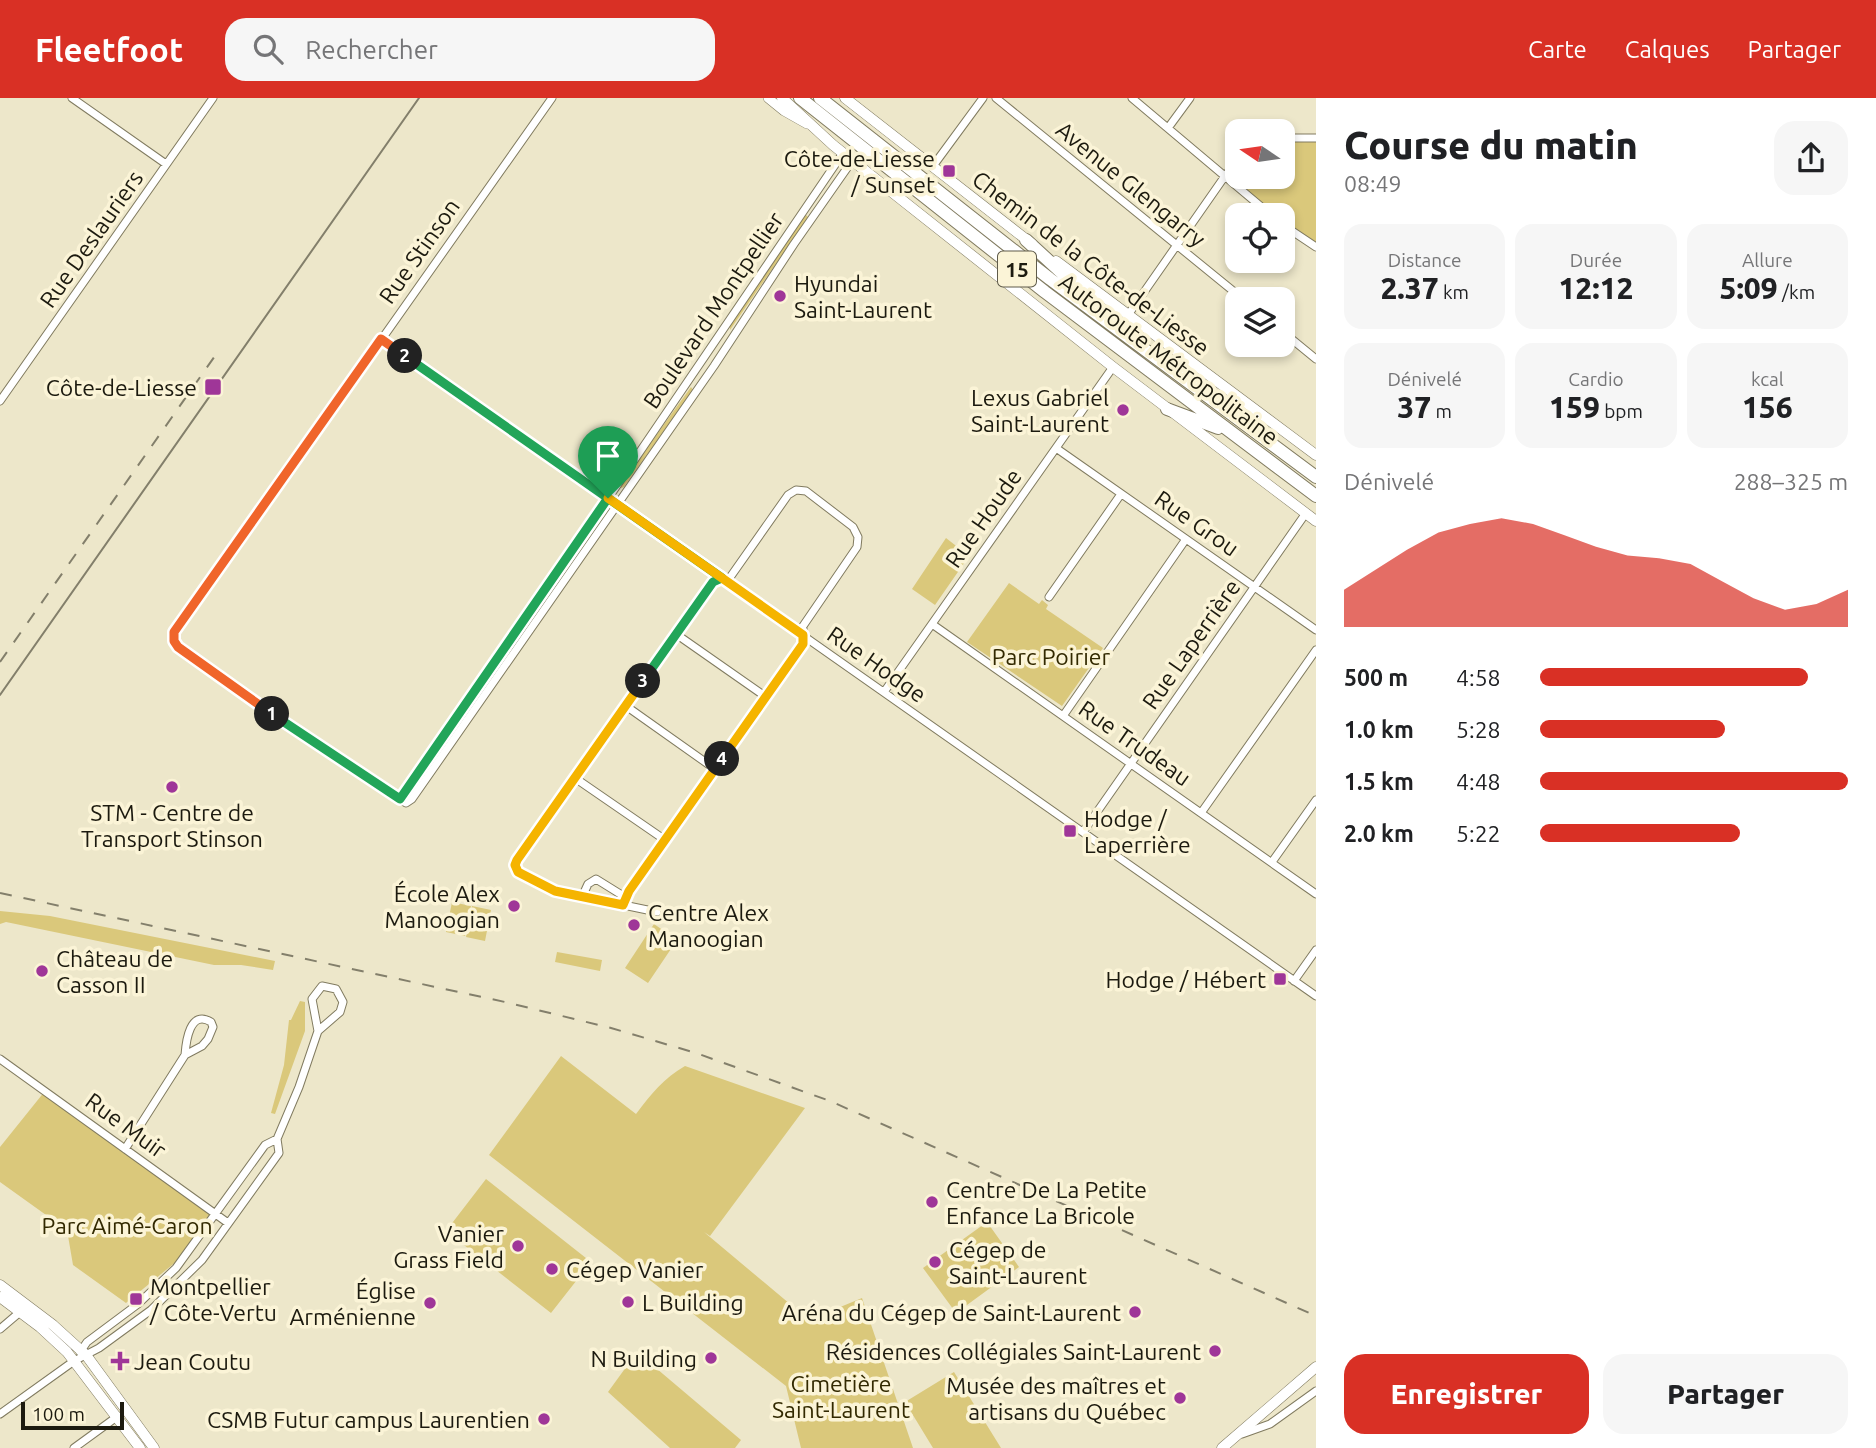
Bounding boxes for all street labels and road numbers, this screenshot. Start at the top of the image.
street label: Avenue Glengarry [1052,116,1210,252]
street label: Rue Deslauriers [35,166,147,312]
street label: Chemin de la Côte-de-Liesse [968,166,1214,360]
street label: Rue Stinson [374,194,464,308]
street label: Boulevard Montpellier [638,207,788,413]
road number: 15 [998,252,1036,286]
street label: Autoroute Métropolitaine [1055,269,1283,449]
street label: Rue Houde [940,464,1026,572]
street label: Rue Grou [1151,485,1243,561]
street label: Rue Laperrière [1137,574,1245,714]
street label: Rue Hodge [823,621,931,707]
street label: Rue Trudeau [1074,695,1196,791]
street label: Rue Muir [81,1088,171,1163]

